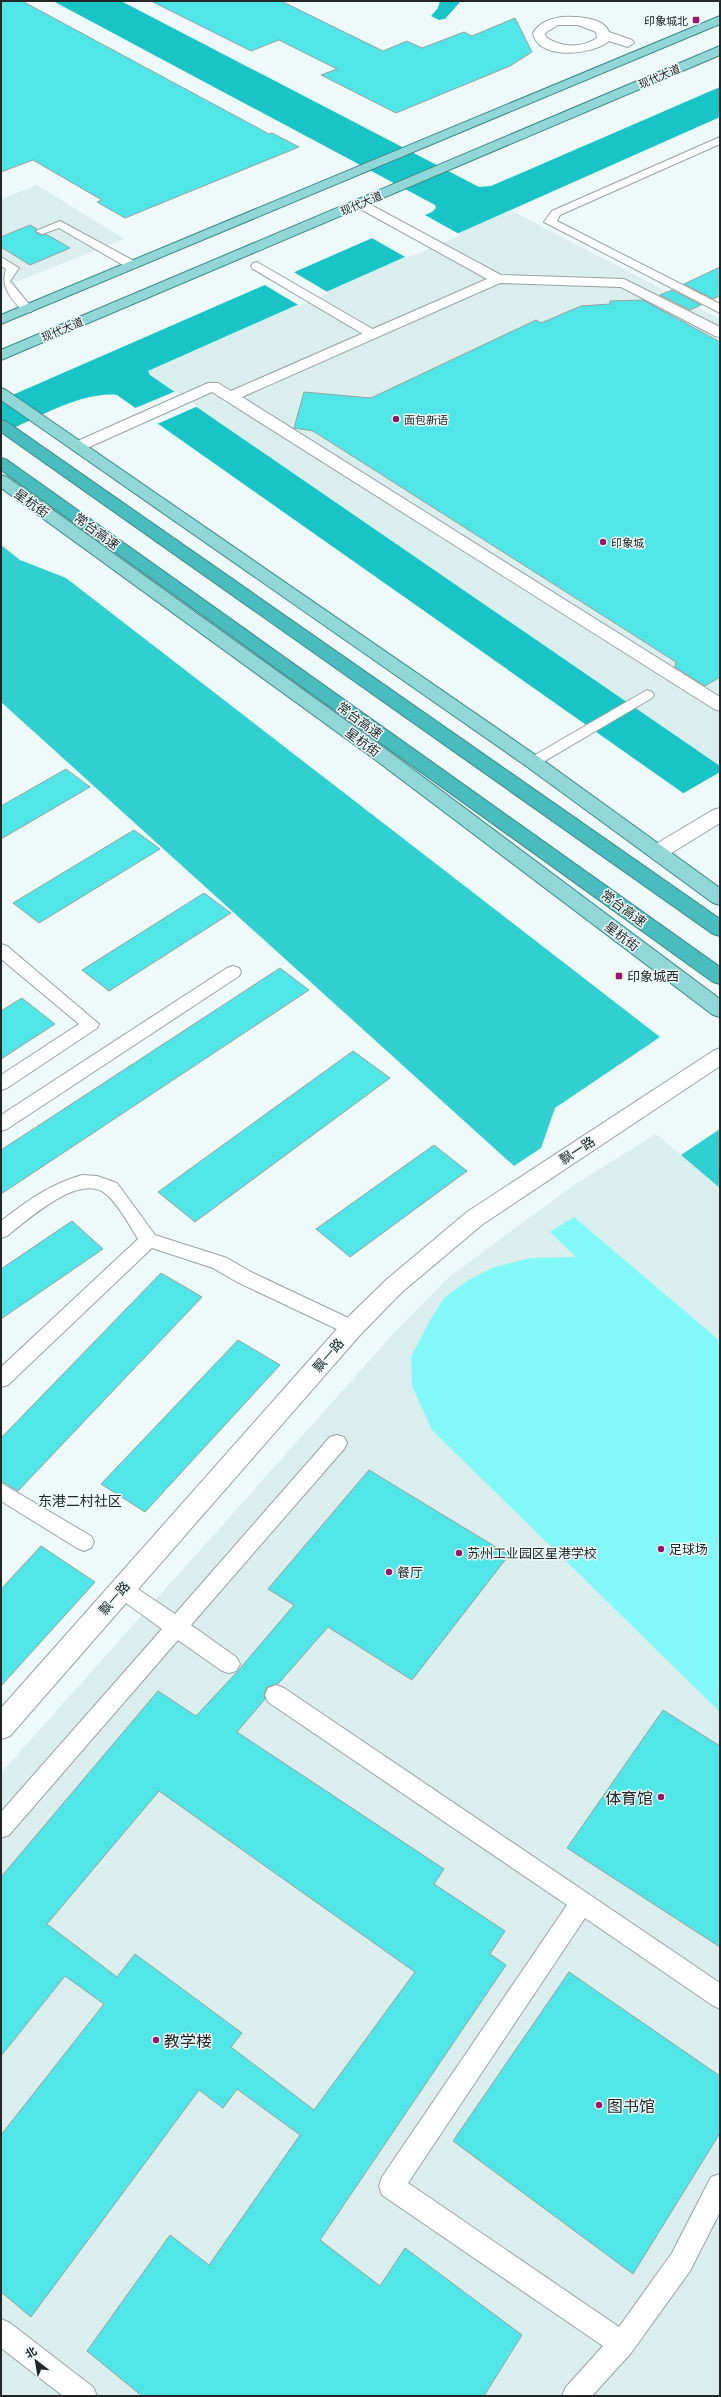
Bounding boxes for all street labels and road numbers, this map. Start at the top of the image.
street label: 现代大道 [636,61,682,91]
street label: 现代大道 [338,188,384,218]
street label: 现代大道 [39,314,85,344]
street label: 星杭街 [12,485,52,521]
street label: 常台高速 [71,509,123,553]
street label: 常台高速 [334,698,386,742]
street label: 星杭街 [343,724,383,760]
street label: 常台高速 [598,886,650,930]
street label: 星杭街 [602,918,642,954]
street label: 飘一路 [556,1133,598,1167]
street label: 飘一路 [309,1335,347,1375]
street label: 飘一路 [95,1578,133,1618]

